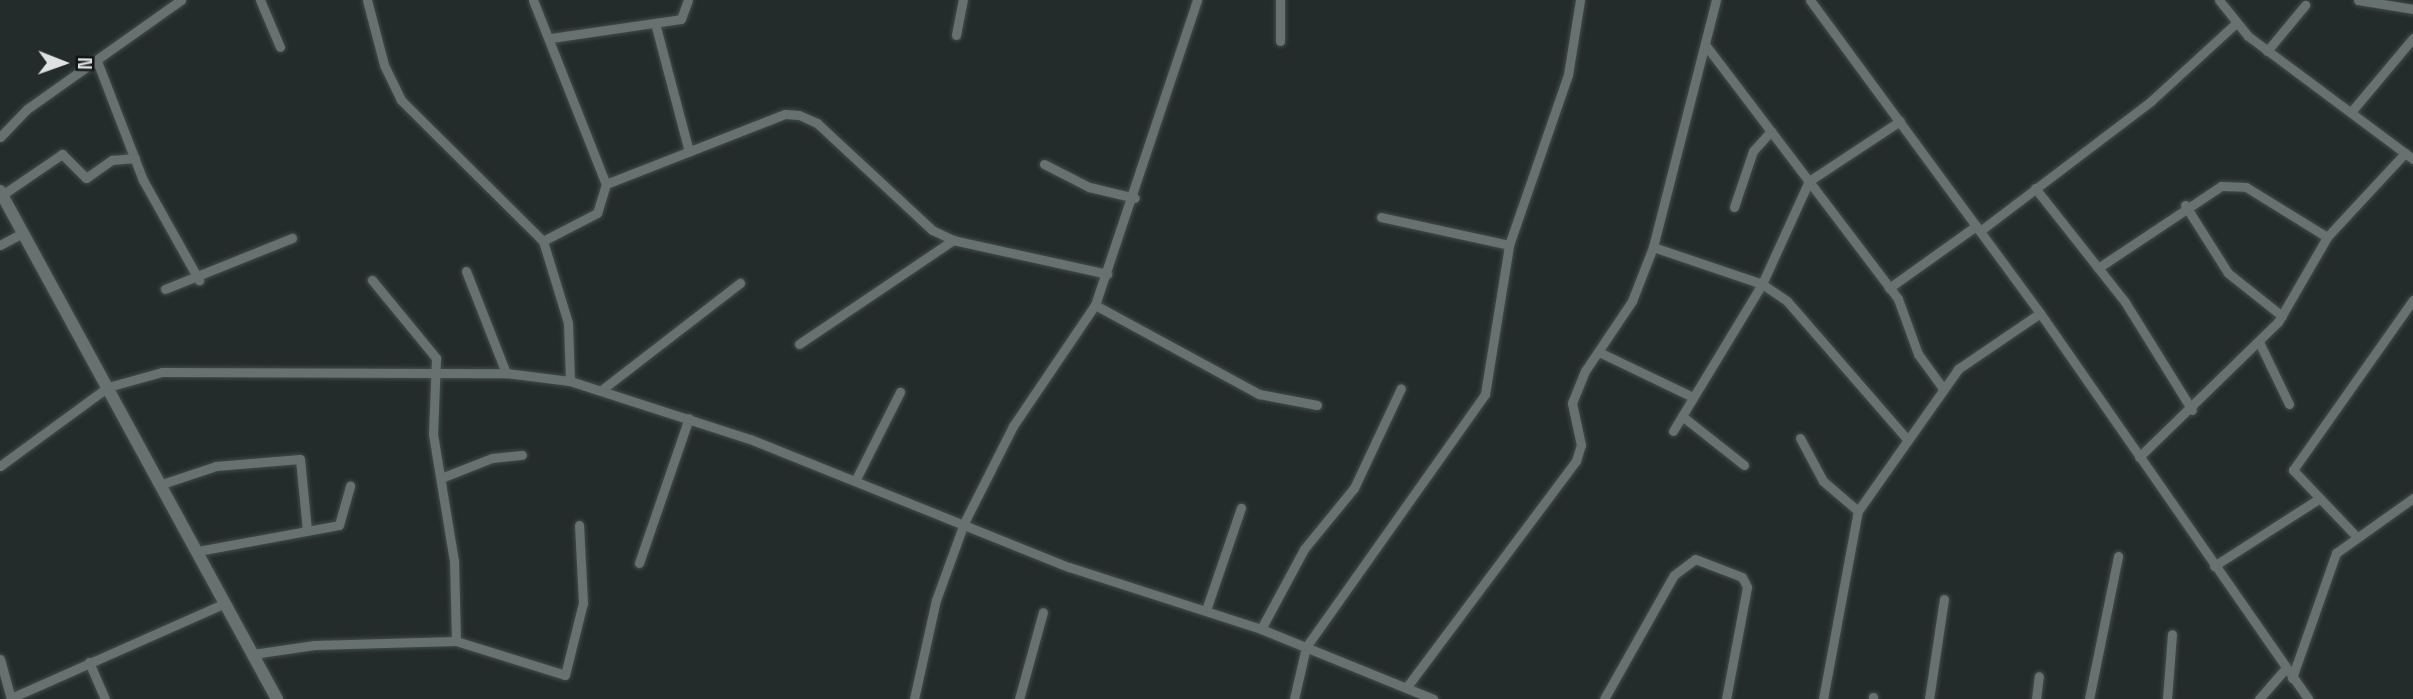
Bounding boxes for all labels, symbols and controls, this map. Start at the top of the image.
north arrow [28,28,98,98]
text: N [72,57,97,70]

